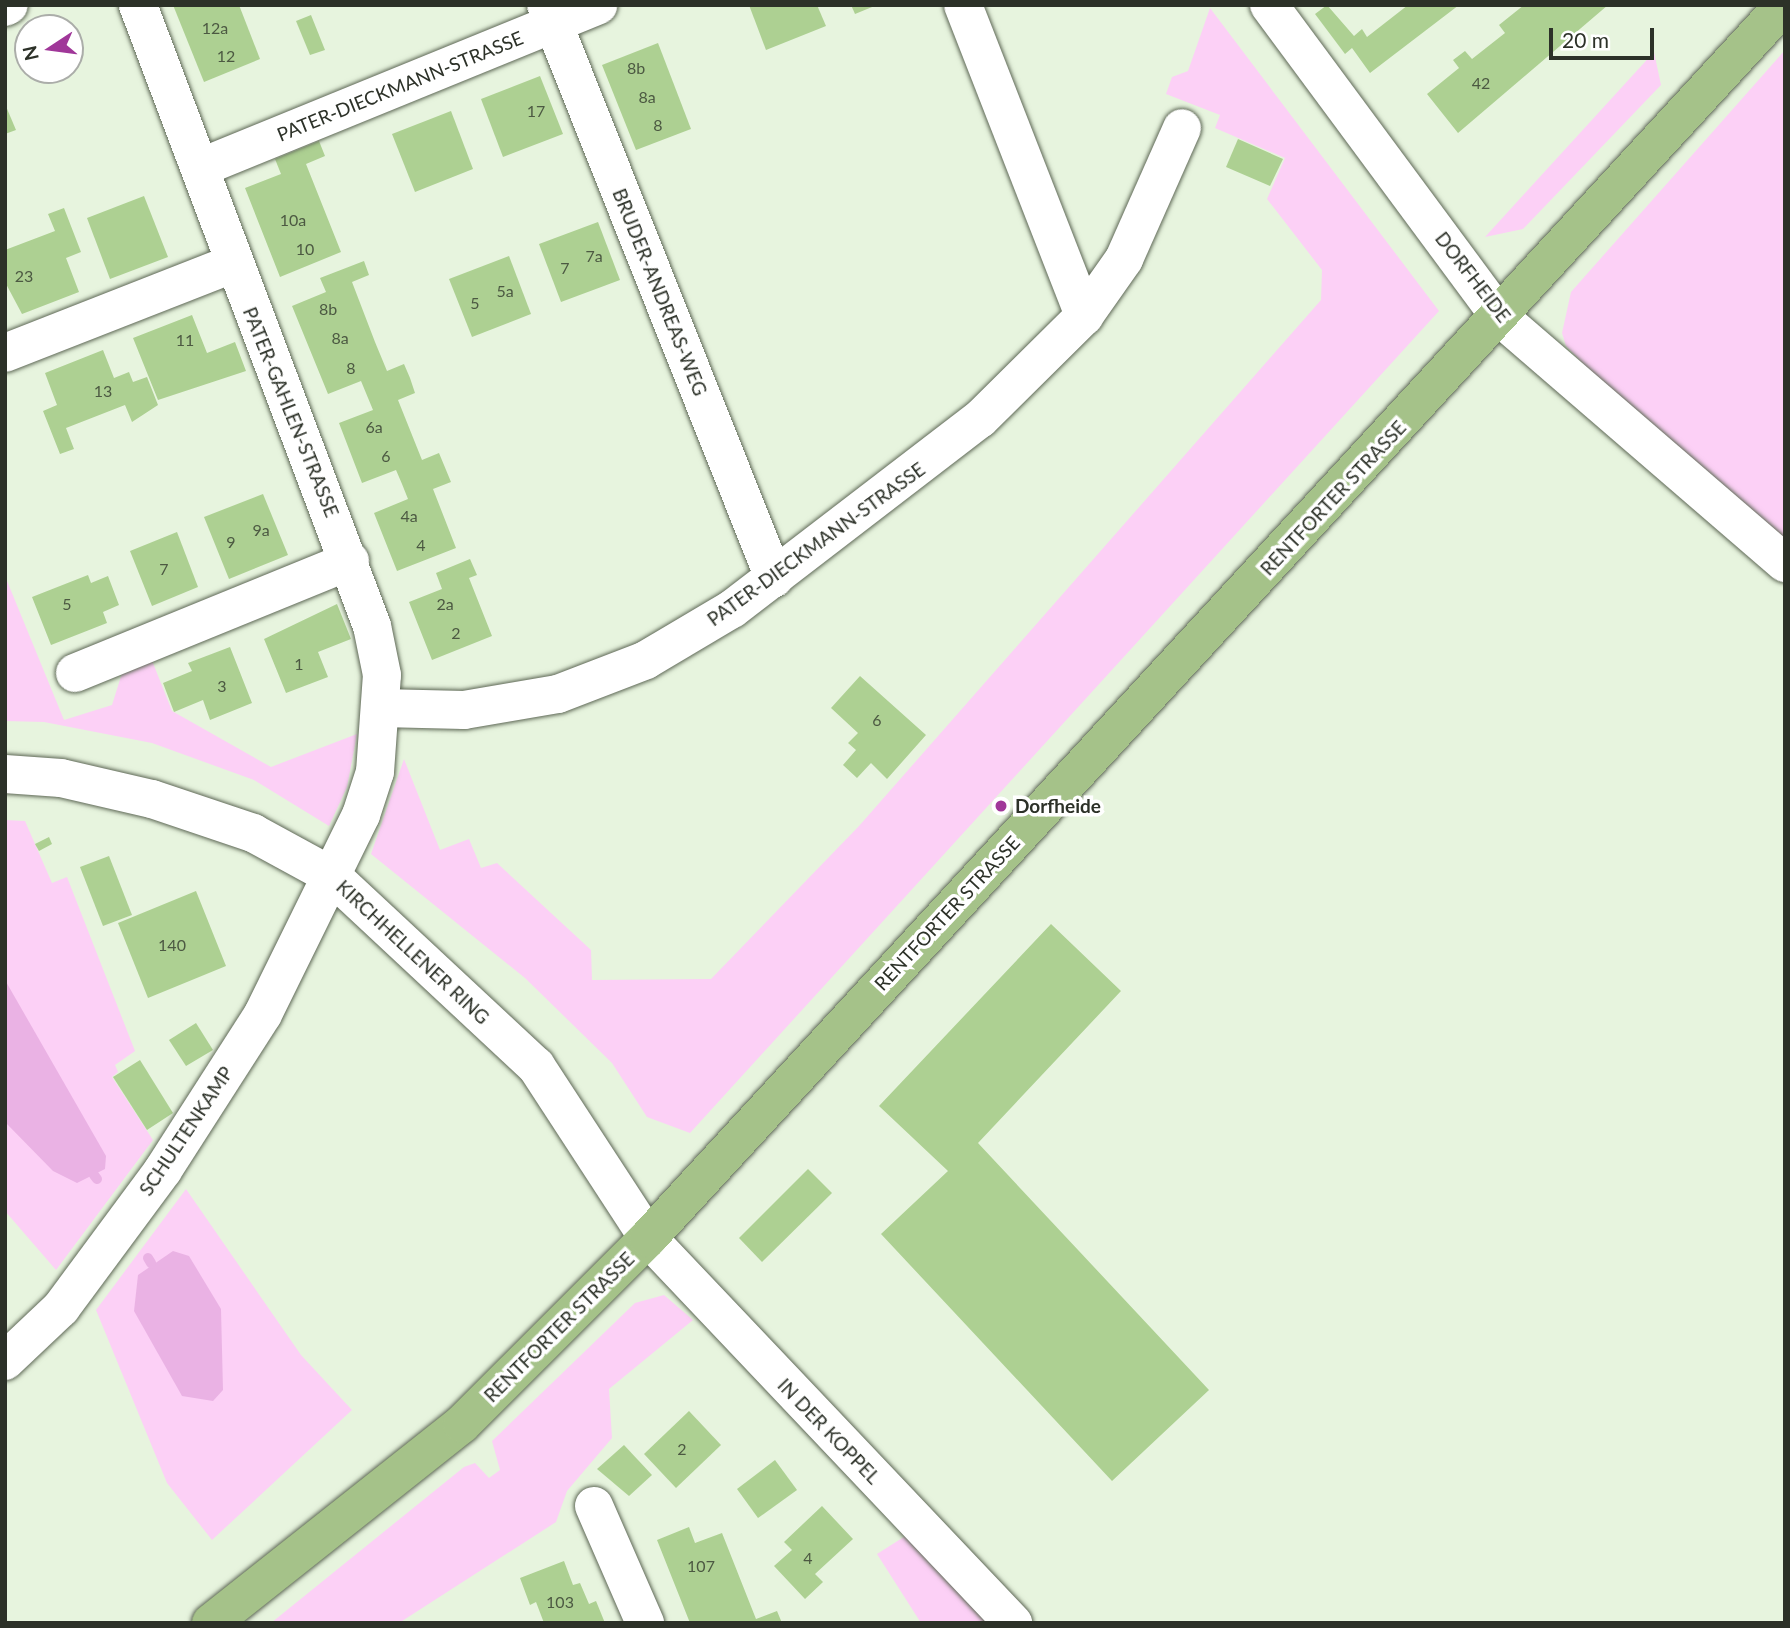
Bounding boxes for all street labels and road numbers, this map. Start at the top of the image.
street label: PATER-DIECKMANN-STRASSE [274,26,526,146]
street label: BRUDER-ANDREAS-WEG [608,185,712,399]
street label: DORFHEIDE [1431,227,1515,327]
street label: PATER-GAHLEN-STRASSE [238,304,344,520]
street label: RENTFORTER STRASSE [1256,416,1410,580]
street label: PATER-DIECKMANN-STRASSE [703,457,929,631]
street label: RENTFORTER STRASSE [870,831,1024,995]
street label: KIRCHHELLENER RING [332,875,494,1029]
street label: SCHULTENKAMP [134,1062,238,1200]
street label: RENTFORTER STRASSE [479,1247,639,1407]
street label: IN DER KOPPEL [773,1374,885,1488]

